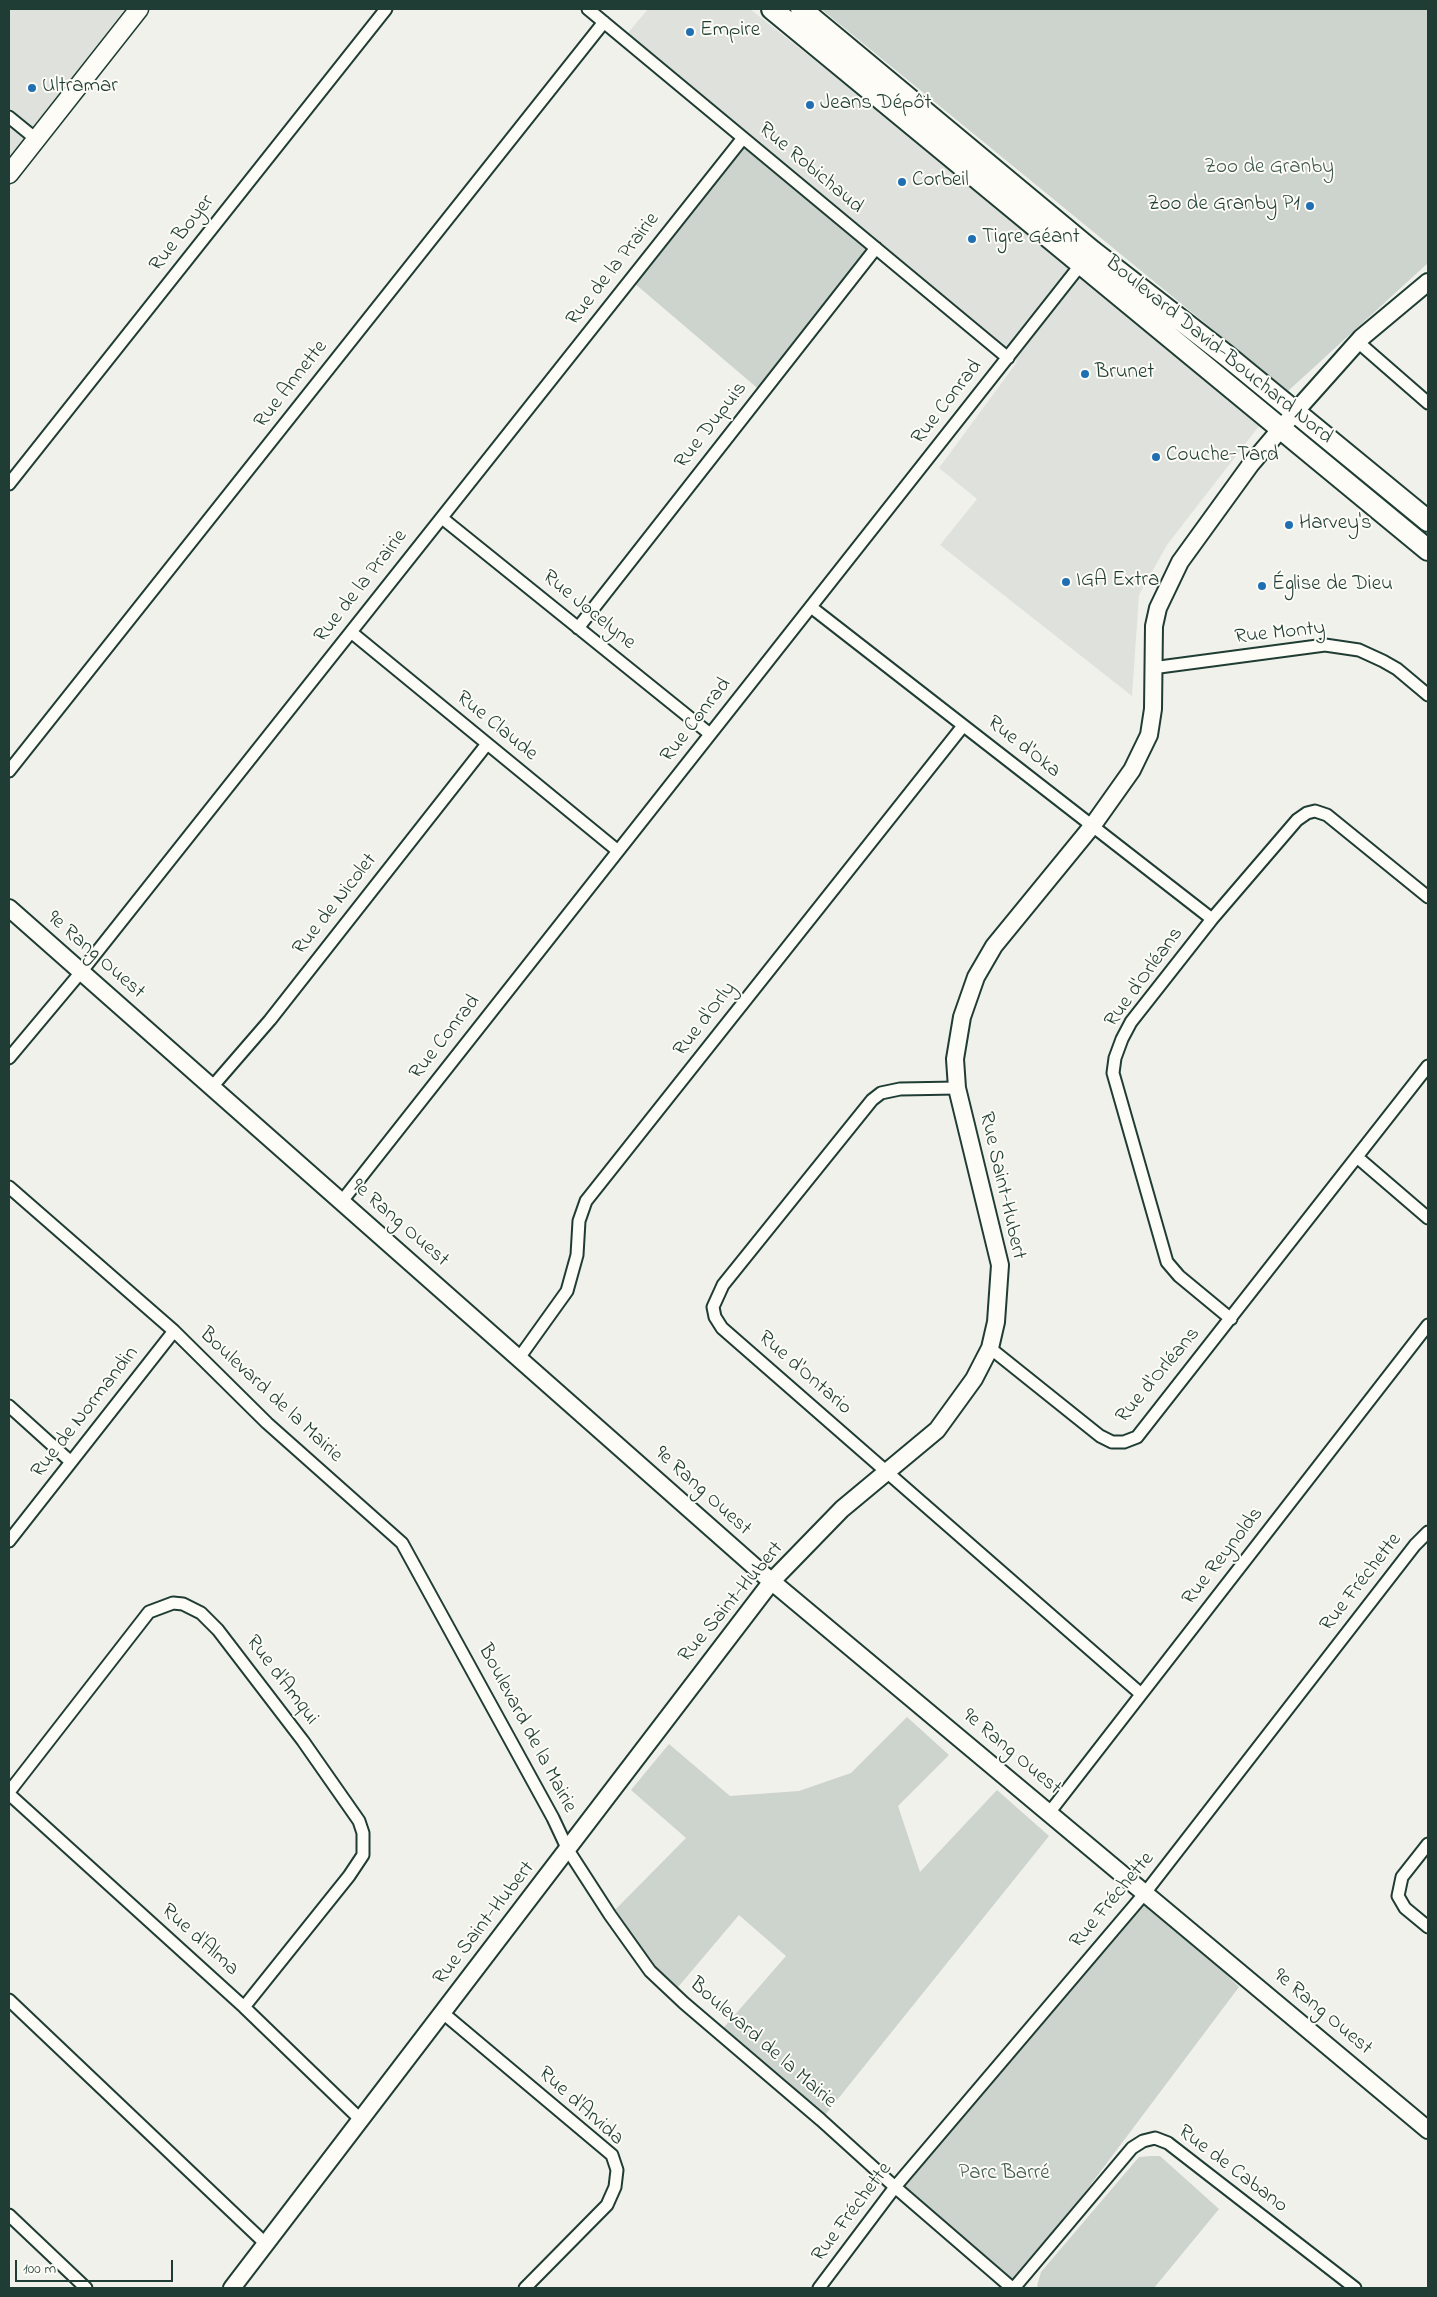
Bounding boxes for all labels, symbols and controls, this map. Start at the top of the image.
place label: Empire [700,19,760,45]
marker: Empire [684,26,696,38]
place label: Ultramar [42,75,118,101]
marker: Ultramar [26,82,38,94]
place label: Jeans Dépôt [820,92,932,118]
marker: Jeans Dépôt [804,99,816,111]
street label: Rue Robichaud [752,118,868,220]
park label: Zoo de Granby [1204,156,1334,182]
place label: Corbeil [912,169,969,195]
marker: Corbeil [896,176,908,188]
street label: Rue Boyer [145,190,221,278]
place label: Zoo de Granby P1 [1148,193,1300,219]
marker: Zoo de Granby P1 [1304,200,1316,212]
street label: Rue de la Prairie [562,208,666,332]
place label: Tigre Géant [982,226,1080,252]
marker: Tigre Géant [966,233,978,245]
street label: Boulevard David-Bouchard Nord [1099,251,1337,451]
street label: Rue Annette [250,336,334,434]
street label: Rue Conrad [907,356,989,450]
place label: Brunet [1095,361,1154,387]
marker: Brunet [1079,368,1091,380]
street label: Rue Dupuis [670,377,754,475]
place label: Couche-Tard [1166,444,1279,470]
marker: Couche-Tard [1150,451,1162,463]
place label: Harvey's [1299,512,1372,538]
marker: Harvey's [1283,519,1295,531]
street label: Rue de la Prairie [310,525,414,649]
street label: Rue Jocelyne [536,566,640,656]
place label: IGA Extra [1076,569,1159,595]
place label: Église de Dieu [1272,573,1393,599]
marker: IGA Extra [1060,576,1072,588]
marker: Église de Dieu [1256,580,1268,592]
street label: Rue Monty [1233,617,1327,651]
street label: Rue Conrad [656,674,738,768]
street label: Rue Claude [450,686,542,768]
street label: Rue d'Oka [981,711,1065,785]
street label: Rue de Nicolet [288,849,384,961]
street label: 9e Rang Ouest [41,907,149,1005]
street label: Rue d'Orléans [1100,923,1190,1033]
street label: Rue d'Orly [669,978,743,1062]
street label: Rue Conrad [405,991,487,1085]
street label: Rue Saint-Hubert [972,1110,1030,1262]
street label: 9e Rang Ouest [345,1175,453,1273]
street label: Boulevard de la Mairie [193,1323,347,1469]
street label: Rue d'Orléans [1111,1323,1207,1429]
street label: Rue d'Ontario [752,1326,856,1422]
street label: Rue de Normandin [27,1342,145,1484]
street label: 9e Rang Ouest [648,1442,756,1542]
street label: Rue Reynolds [1178,1503,1270,1611]
street label: Rue Fréchette [1316,1529,1408,1637]
street label: Rue Saint-Hubert [674,1537,790,1669]
street label: Rue d'Amqui [239,1631,323,1731]
street label: Boulevard de la Mairie [471,1640,581,1818]
street label: 9e Rang Ouest [956,1704,1066,1802]
street label: Rue Fréchette [1065,1848,1161,1954]
street label: Rue Saint-Hubert [429,1857,541,1991]
street label: Rue d'Alma [155,1899,243,1983]
street label: 9e Rang Ouest [1267,1964,1377,2062]
street label: Boulevard de la Mairie [683,1973,841,2115]
street label: Rue d'Arvida [532,2062,628,2152]
street label: Rue de Cabano [1172,2120,1292,2220]
street label: Rue Fréchette [807,2158,899,2268]
park label: Parc Barré [958,2162,1050,2188]
scale bar [18,2250,175,2282]
text: 100 m [23,2258,56,2280]

